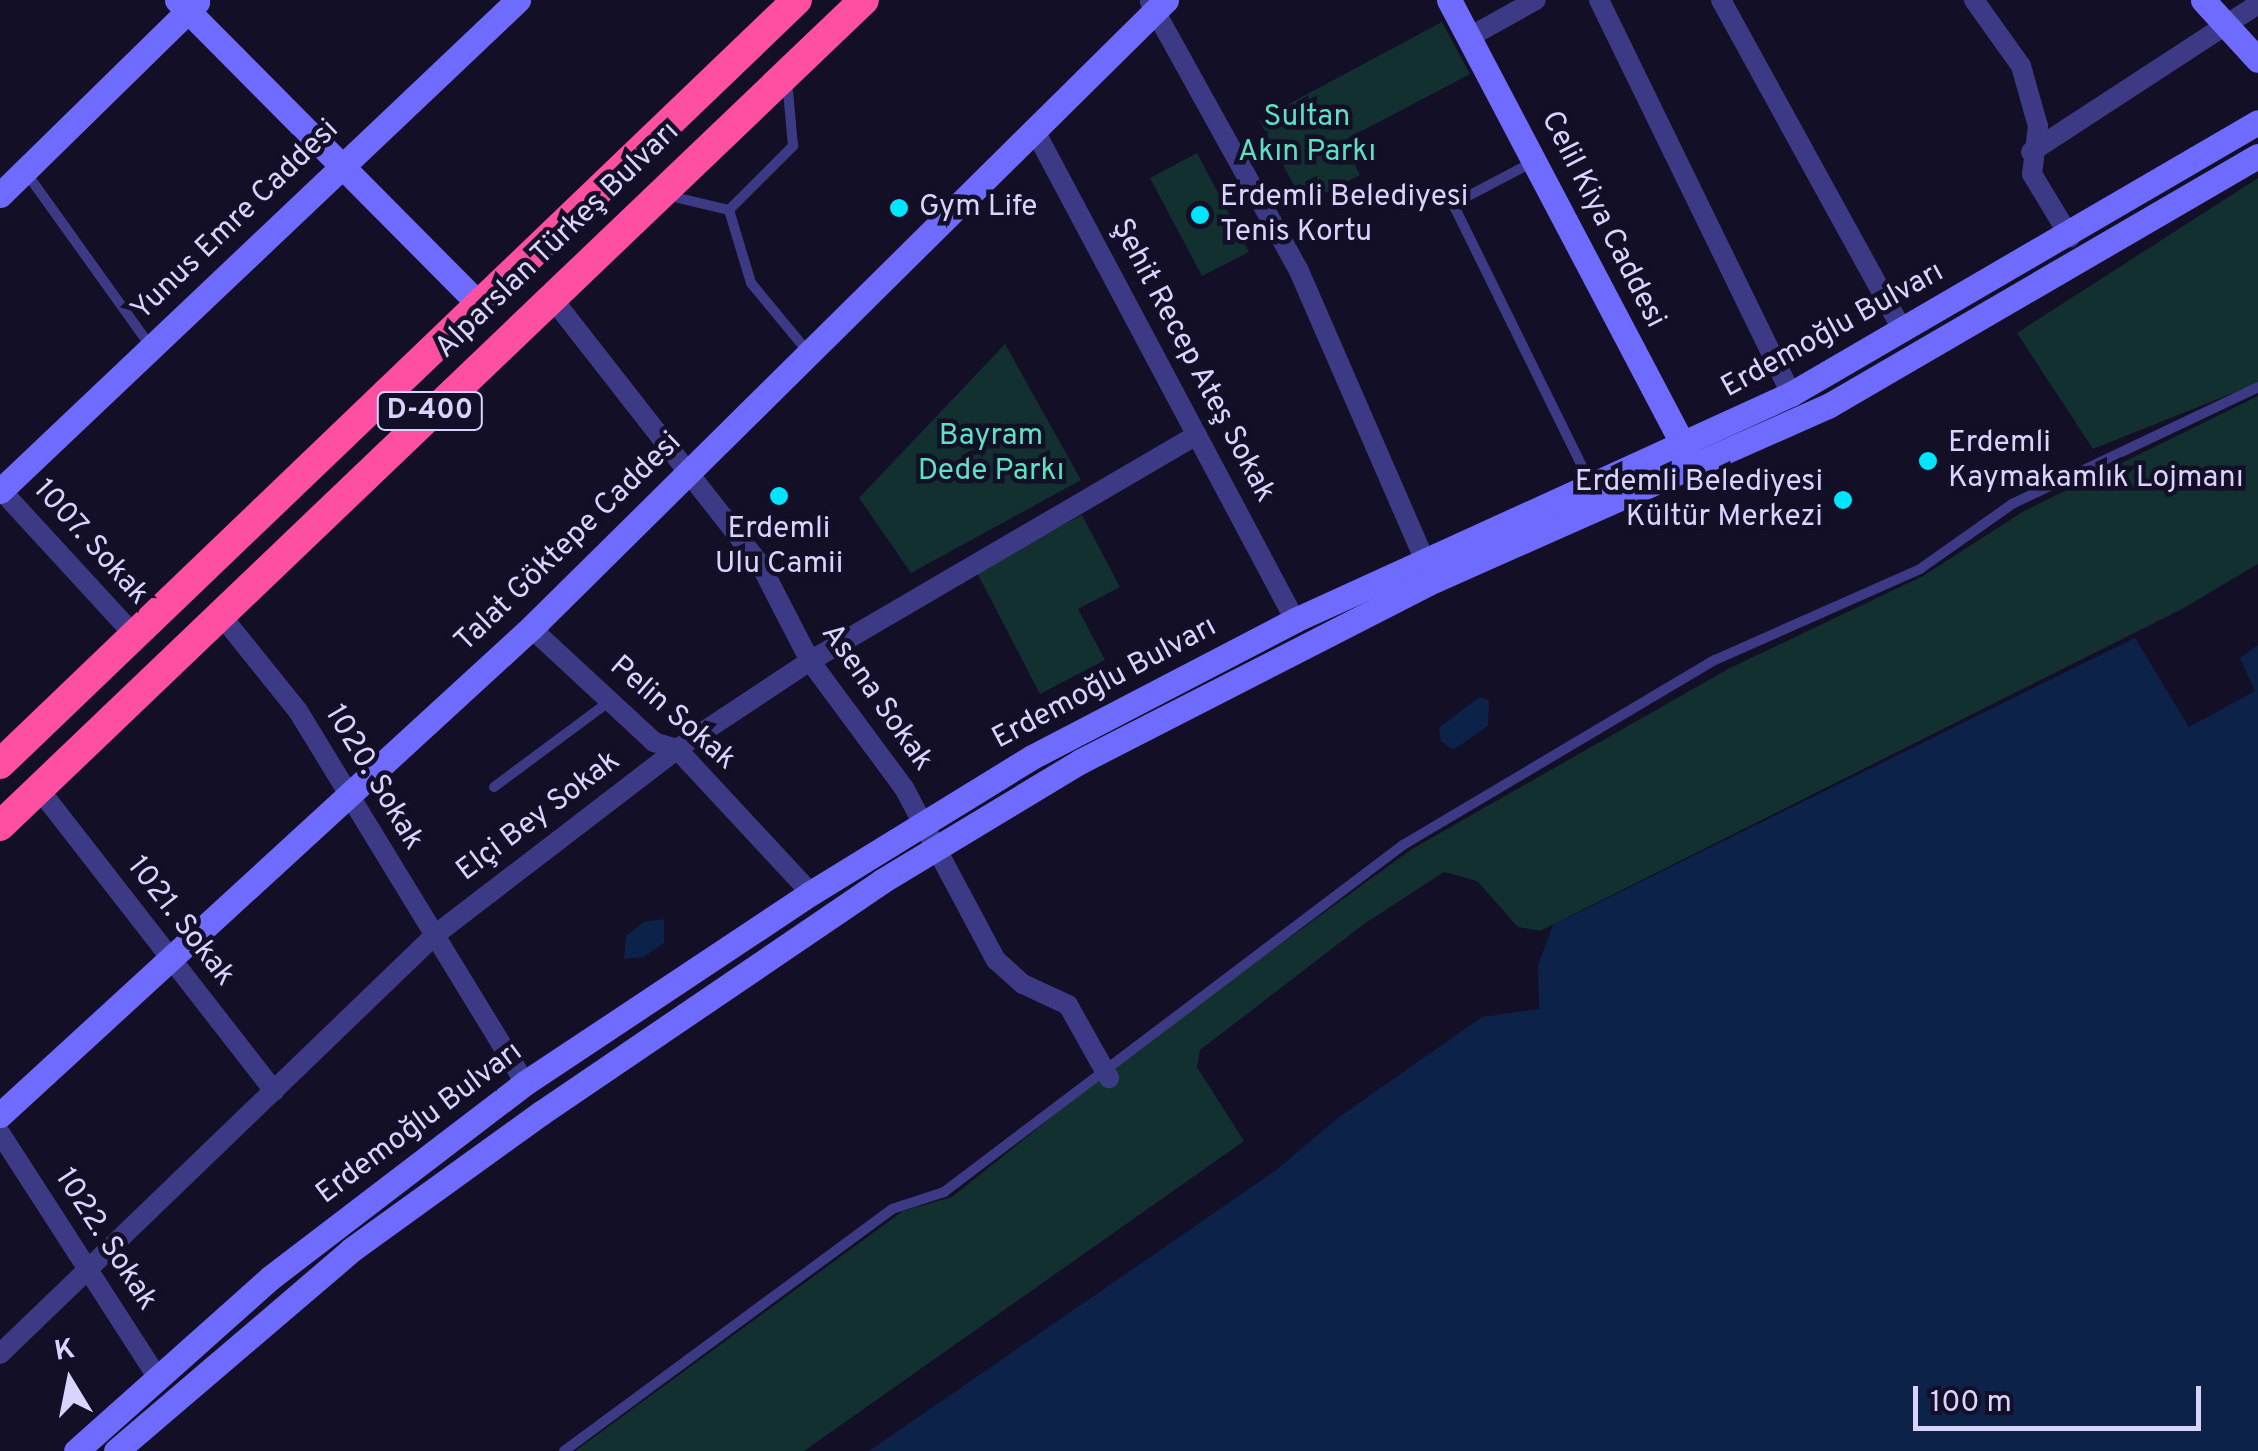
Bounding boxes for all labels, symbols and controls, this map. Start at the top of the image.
park label: Sultan Akın Parkı [1238,100,1376,170]
street label: Celil Kiya Caddesi [1532,106,1672,334]
street label: Yunus Emre Caddesi [125,113,347,329]
street label: Alparslan Türkeş Bulvarı [428,115,688,367]
place label: Erdemli Belediyesi Tenis Kortu [1220,180,1468,250]
place label: Gym Life [919,190,1037,226]
marker: Gym Life [888,197,910,219]
marker: Erdemli Belediyesi Tenis Kortu [1189,204,1211,226]
street label: Şehit Recep Ateş Sokak [1102,213,1282,509]
street label: Erdemoğlu Bulvarı [1716,255,1950,407]
road number: D-400 [375,388,485,434]
park label: Bayram Dede Parkı [918,419,1064,490]
street label: Talat Göktepe Caddesi [448,426,690,660]
place label: Erdemli Kaymakamlık Lojmanı [1948,426,2244,496]
marker: Erdemli Kaymakamlık Lojmanı [1917,450,1939,472]
place label: Erdemli Belediyesi Kültür Merkezi [1575,465,1823,536]
street label: 1007. Sokak [24,473,156,613]
marker: Erdemli Ulu Camii [768,485,790,507]
marker: Erdemli Belediyesi Kültür Merkezi [1832,489,1854,511]
place label: Erdemli Ulu Camii [715,512,843,582]
street label: Erdemoğlu Bulvarı [987,610,1223,758]
street label: Asena Sokak [812,617,940,779]
street label: Pelin Sokak [601,649,743,779]
street label: 1020. Sokak [316,699,430,857]
street label: Elçi Bey Sokak [450,744,628,890]
street label: 1021. Sokak [118,850,242,994]
street label: Erdemoğlu Bulvarı [310,1035,530,1213]
street label: 1022. Sokak [46,1162,164,1318]
north arrow [20,1331,120,1431]
text: K [52,1332,78,1371]
scale bar [1918,1366,2206,1428]
text: 100 m [1930,1385,2012,1422]

